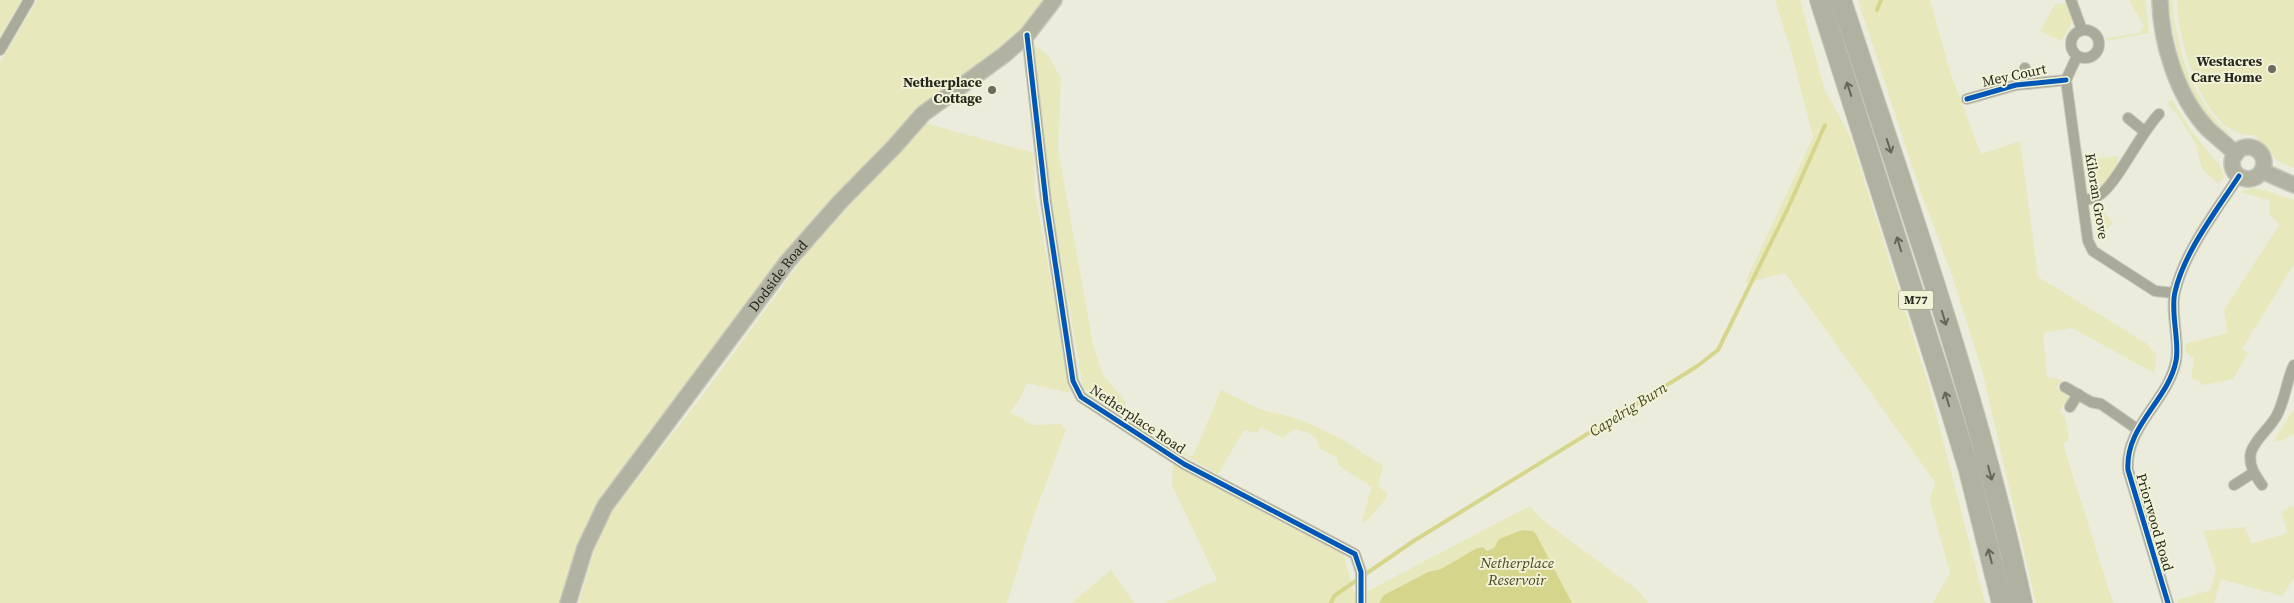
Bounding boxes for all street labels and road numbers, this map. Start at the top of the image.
street label: Mey Court [1980,58,2048,92]
street label: Kiloran Grove [2080,152,2114,240]
street label: Dodside Road [744,236,812,316]
road number: M77 [1898,290,1934,310]
street label: Netherplace Road [1086,380,1190,458]
street label: Priorwood Road [2132,471,2179,573]

